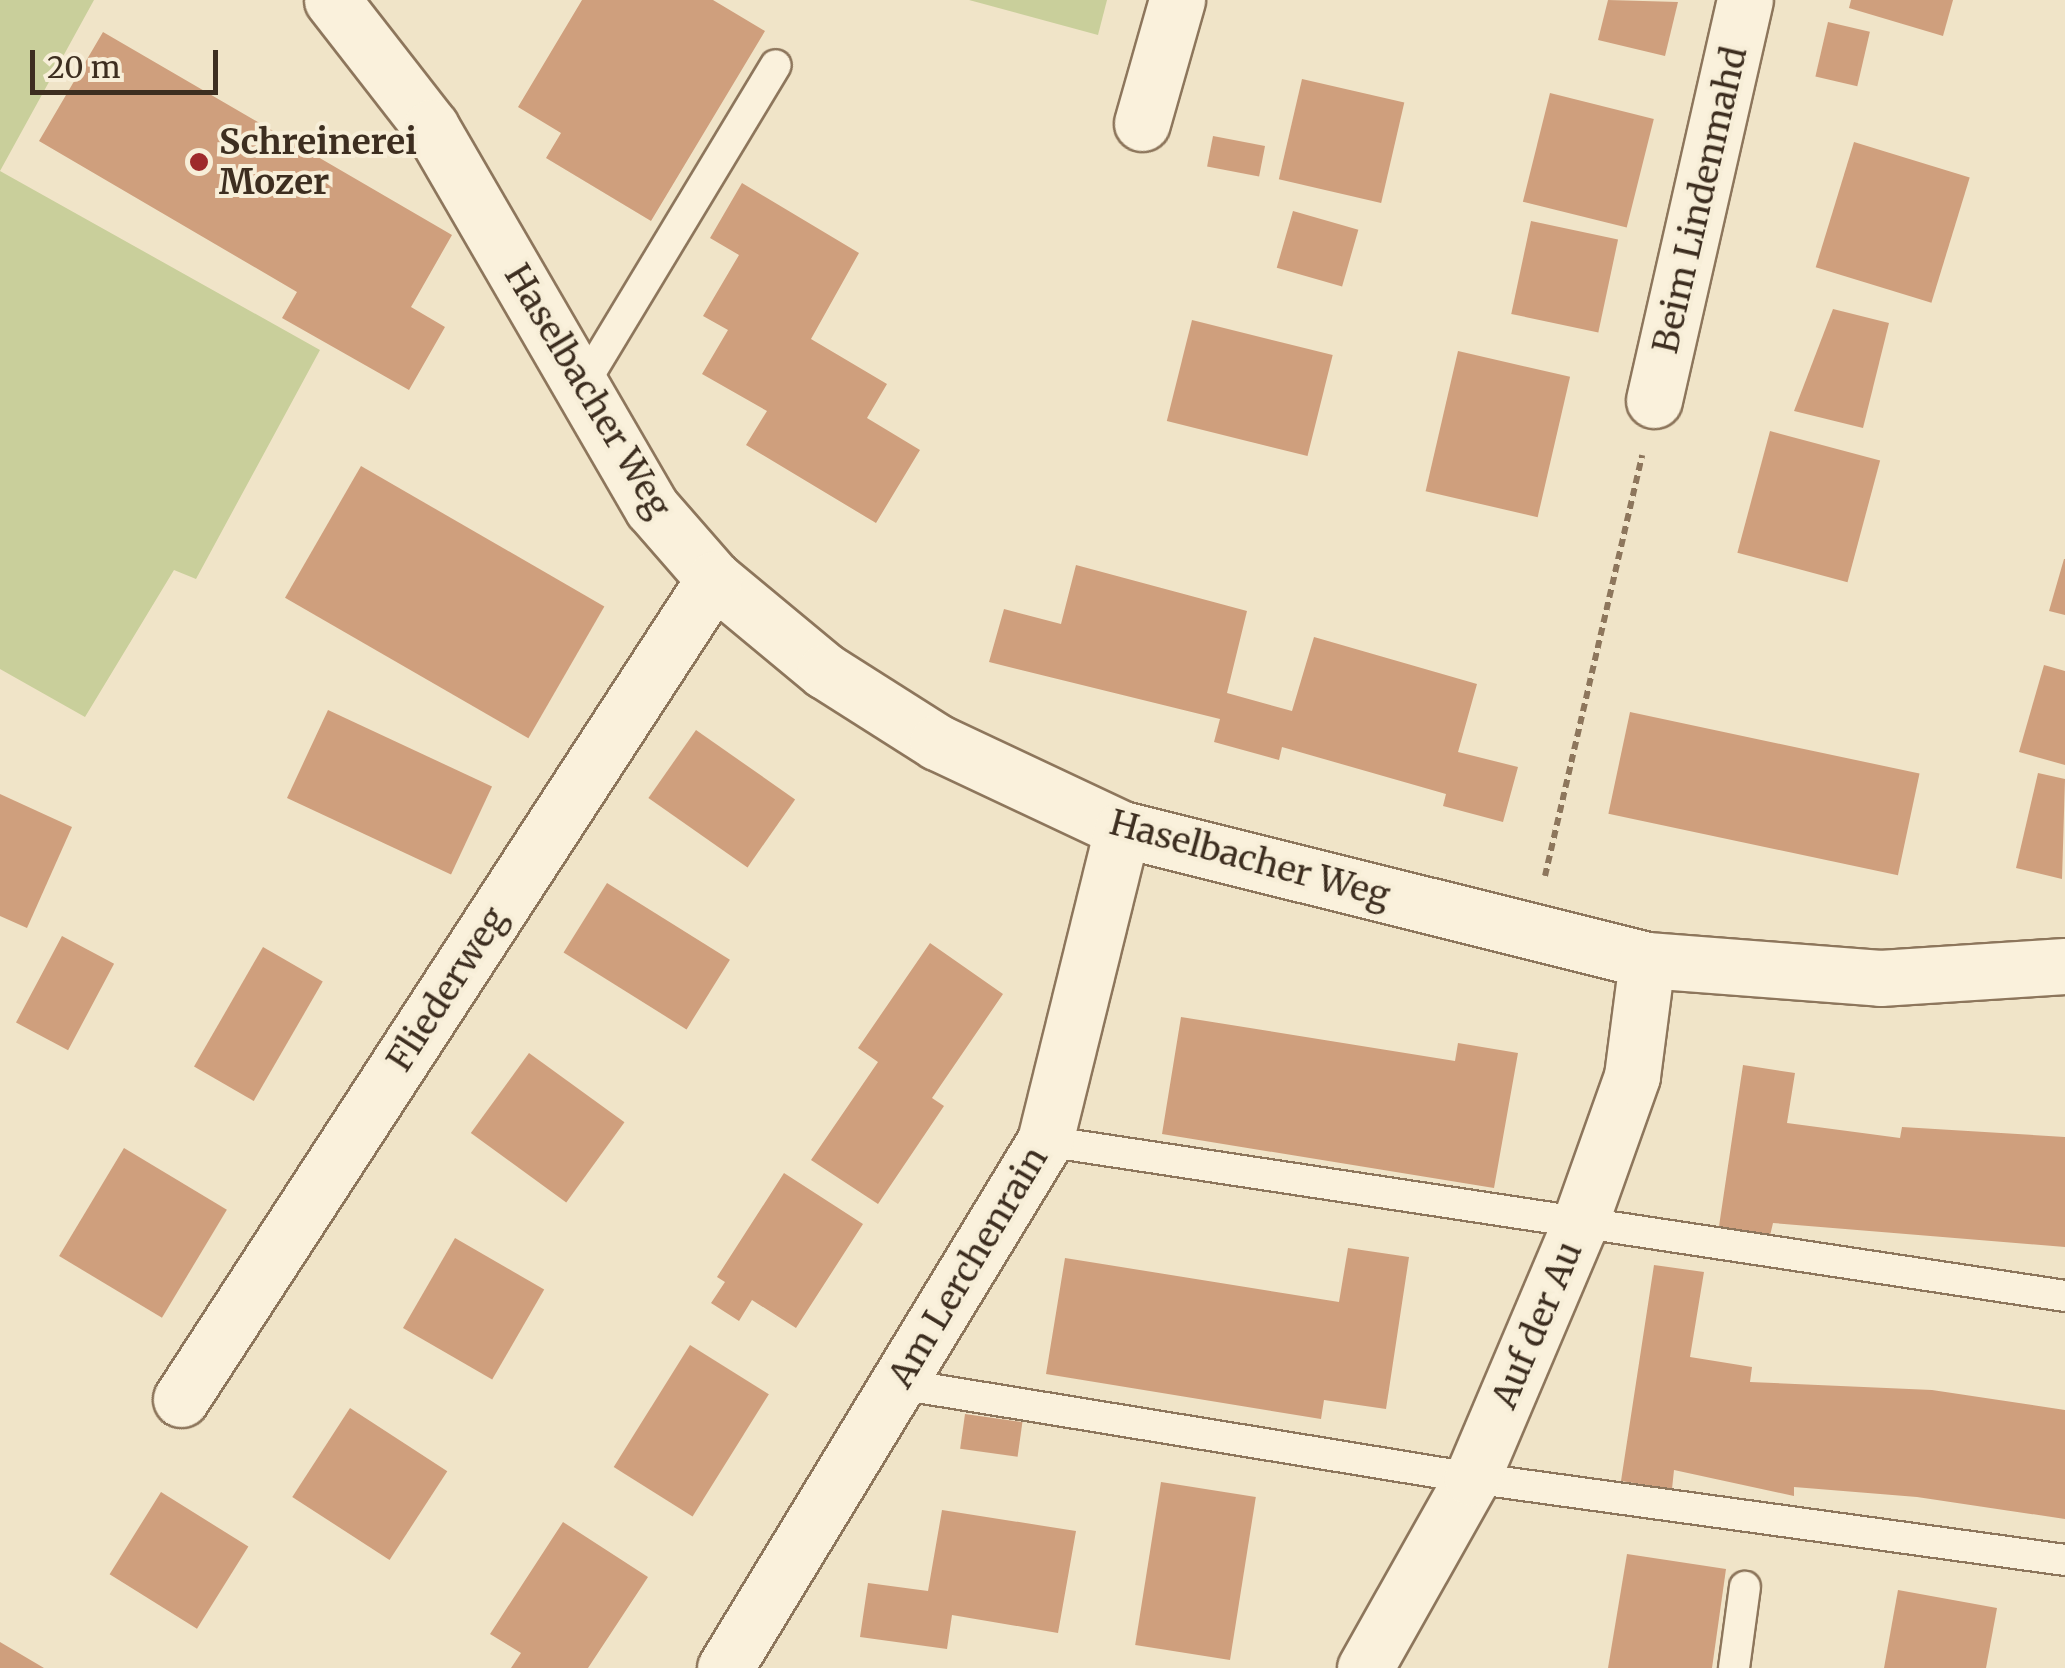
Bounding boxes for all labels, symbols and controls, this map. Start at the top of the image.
scale bar [35,30,222,92]
street label: Beim Lindenmahd [1644,43,1756,357]
text: 20 m [47,48,120,86]
place label: Schreinerei Mozer [219,121,417,203]
marker: Schreinerei Mozer [188,151,210,173]
street label: Haselbacher Weg [496,257,680,525]
street label: Haselbacher Weg [1105,801,1395,917]
street label: Fliederweg [378,899,516,1079]
street label: Am Lerchenrain [880,1139,1056,1395]
street label: Auf der Au [1483,1235,1591,1415]

